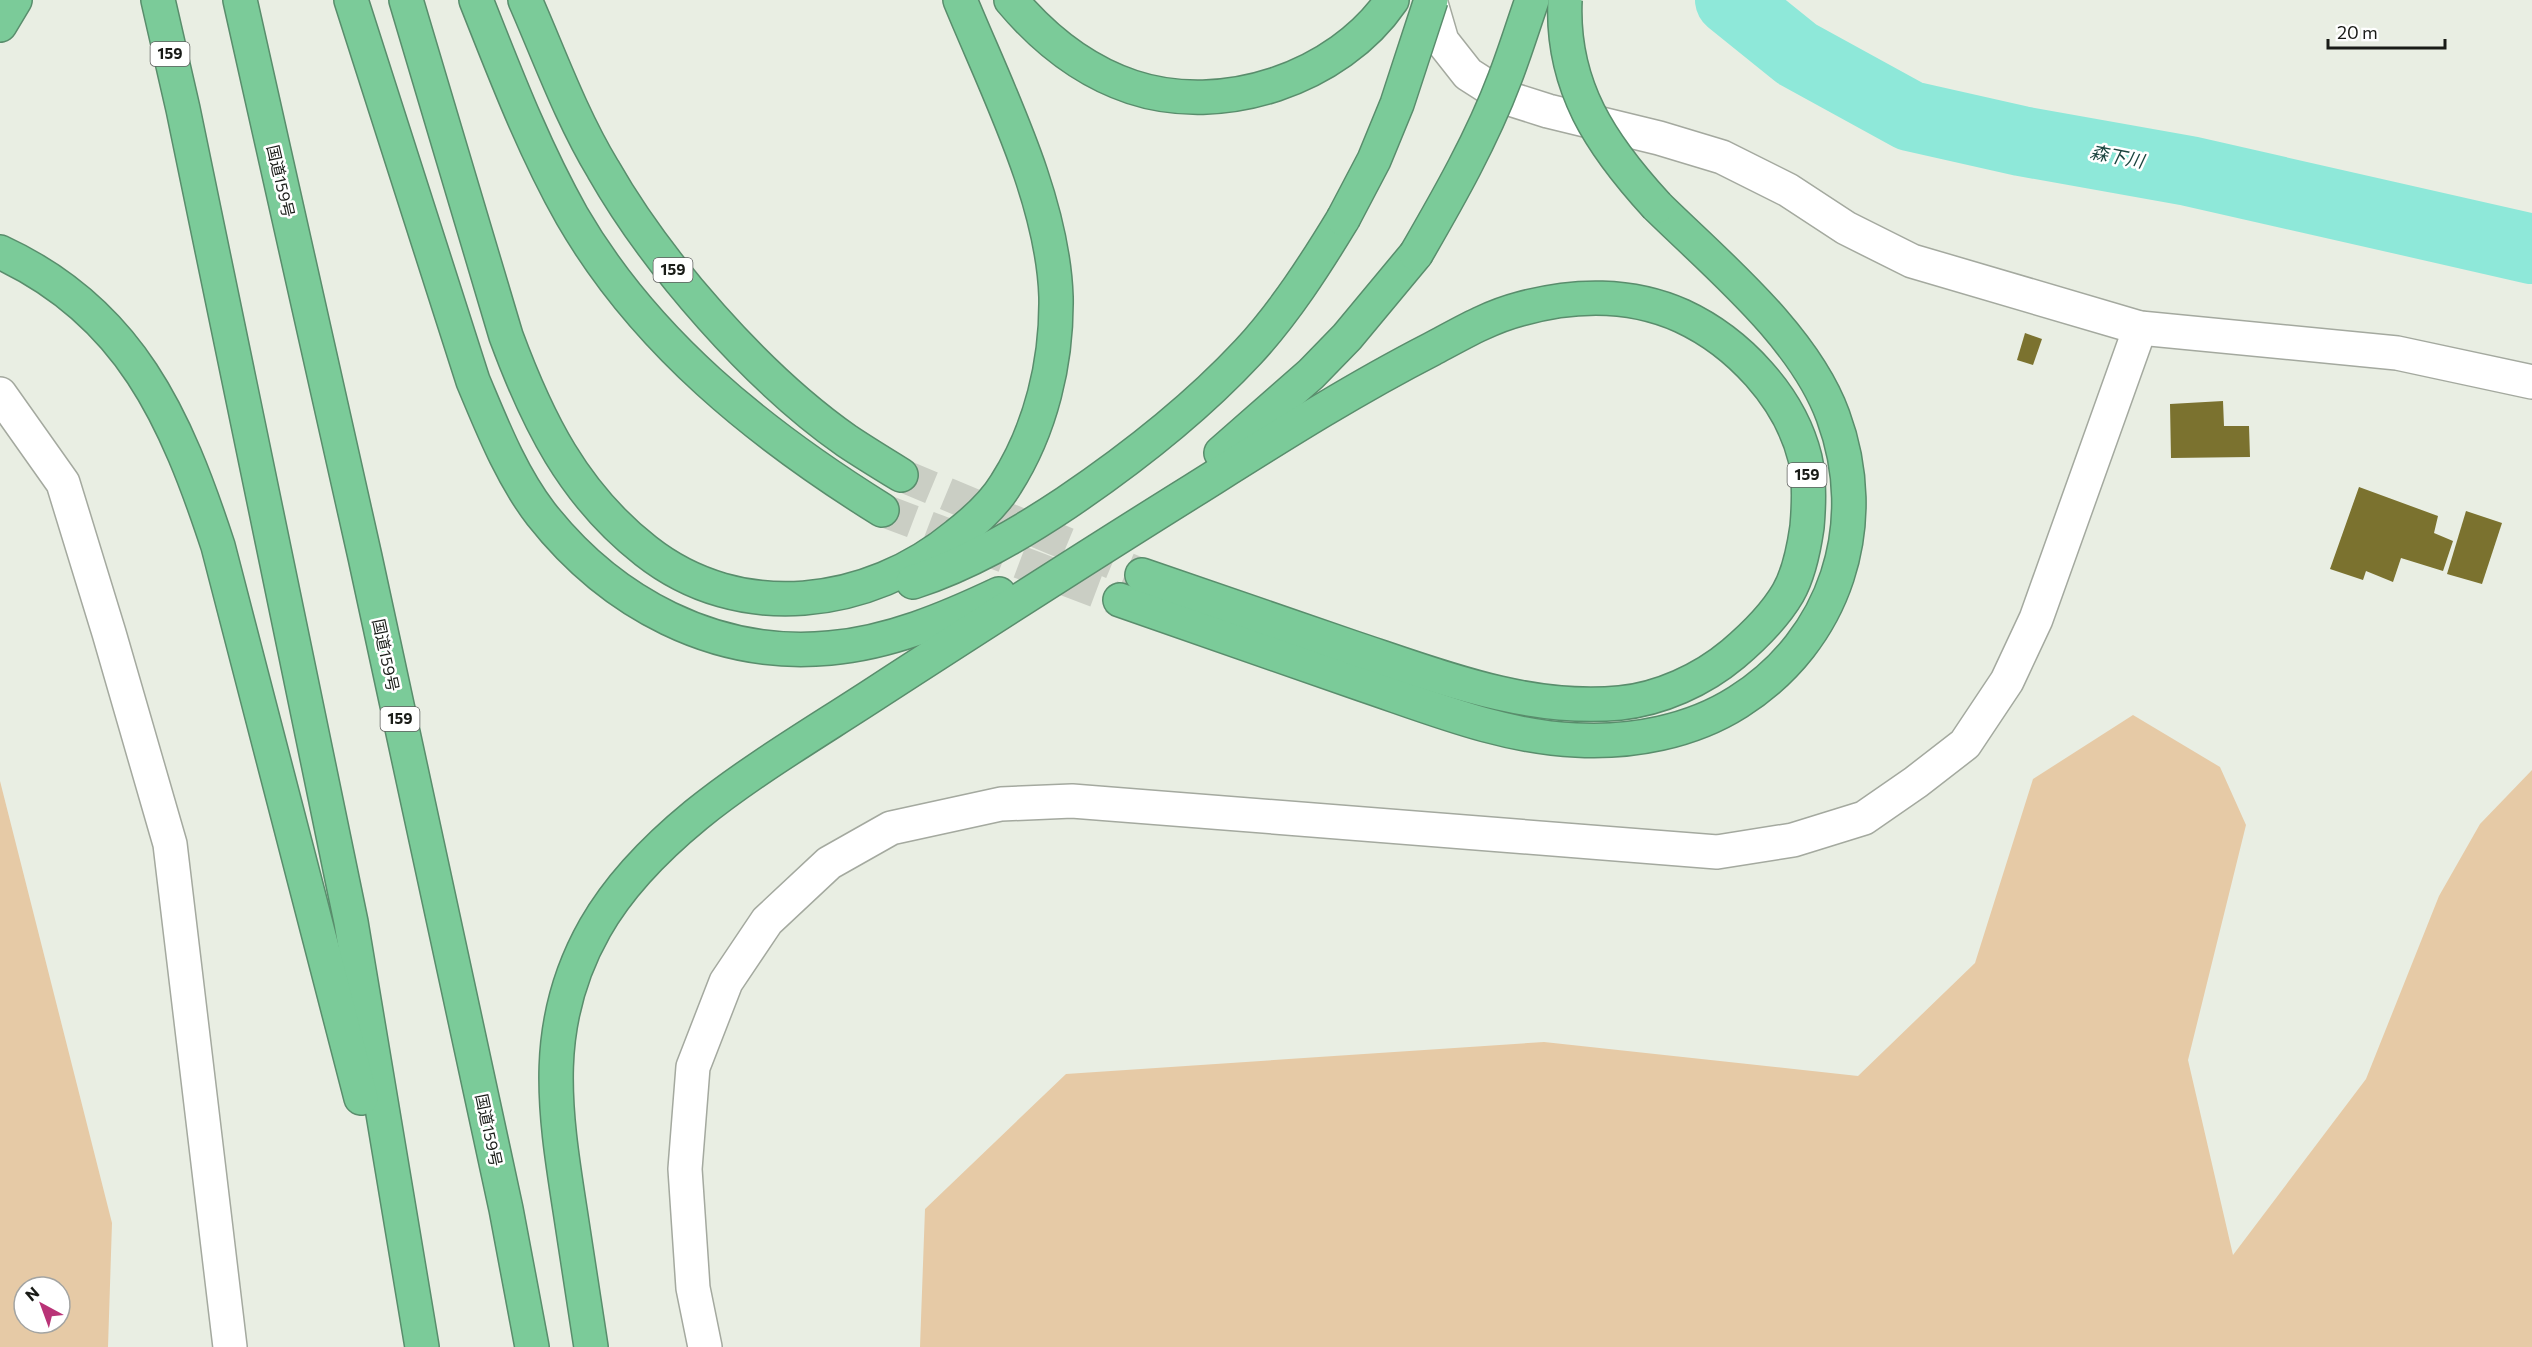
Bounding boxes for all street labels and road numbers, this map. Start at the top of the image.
road number: 159 [150,42,190,66]
street label: 国道159号 [264,143,299,219]
road number: 159 [654,258,692,282]
road number: 159 [1788,463,1826,487]
street label: 国道159号 [370,617,403,693]
road number: 159 [380,707,420,731]
street label: 国道159号 [473,1092,506,1168]

